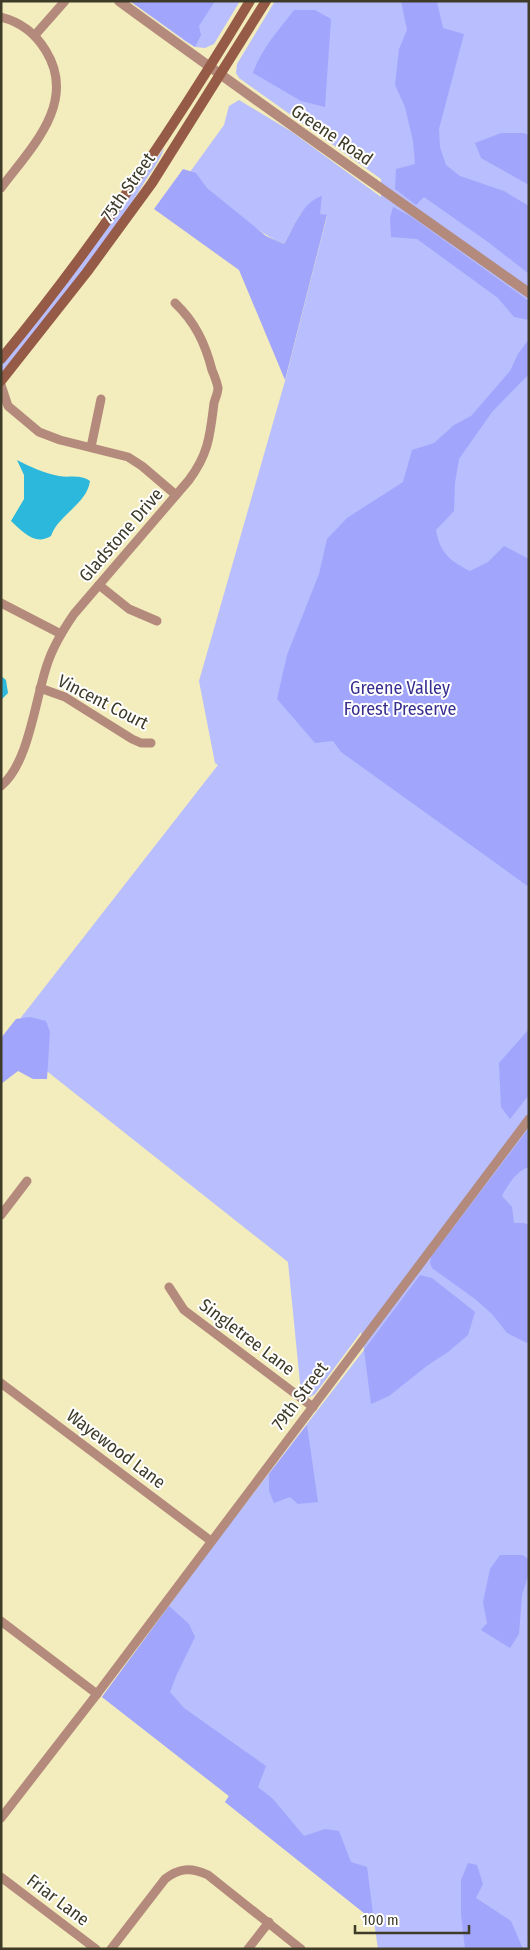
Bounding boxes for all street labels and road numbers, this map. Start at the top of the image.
street label: Greene Road [287,100,377,170]
street label: 75th Street [96,148,160,226]
street label: Gladstone Drive [74,484,168,586]
street label: Vincent Court [54,670,152,734]
street label: Singletree Lane [195,1294,299,1380]
street label: 79th Street [267,1357,333,1434]
street label: Wayewood Lane [62,1405,170,1493]
street label: Friar Lane [22,1869,94,1931]

